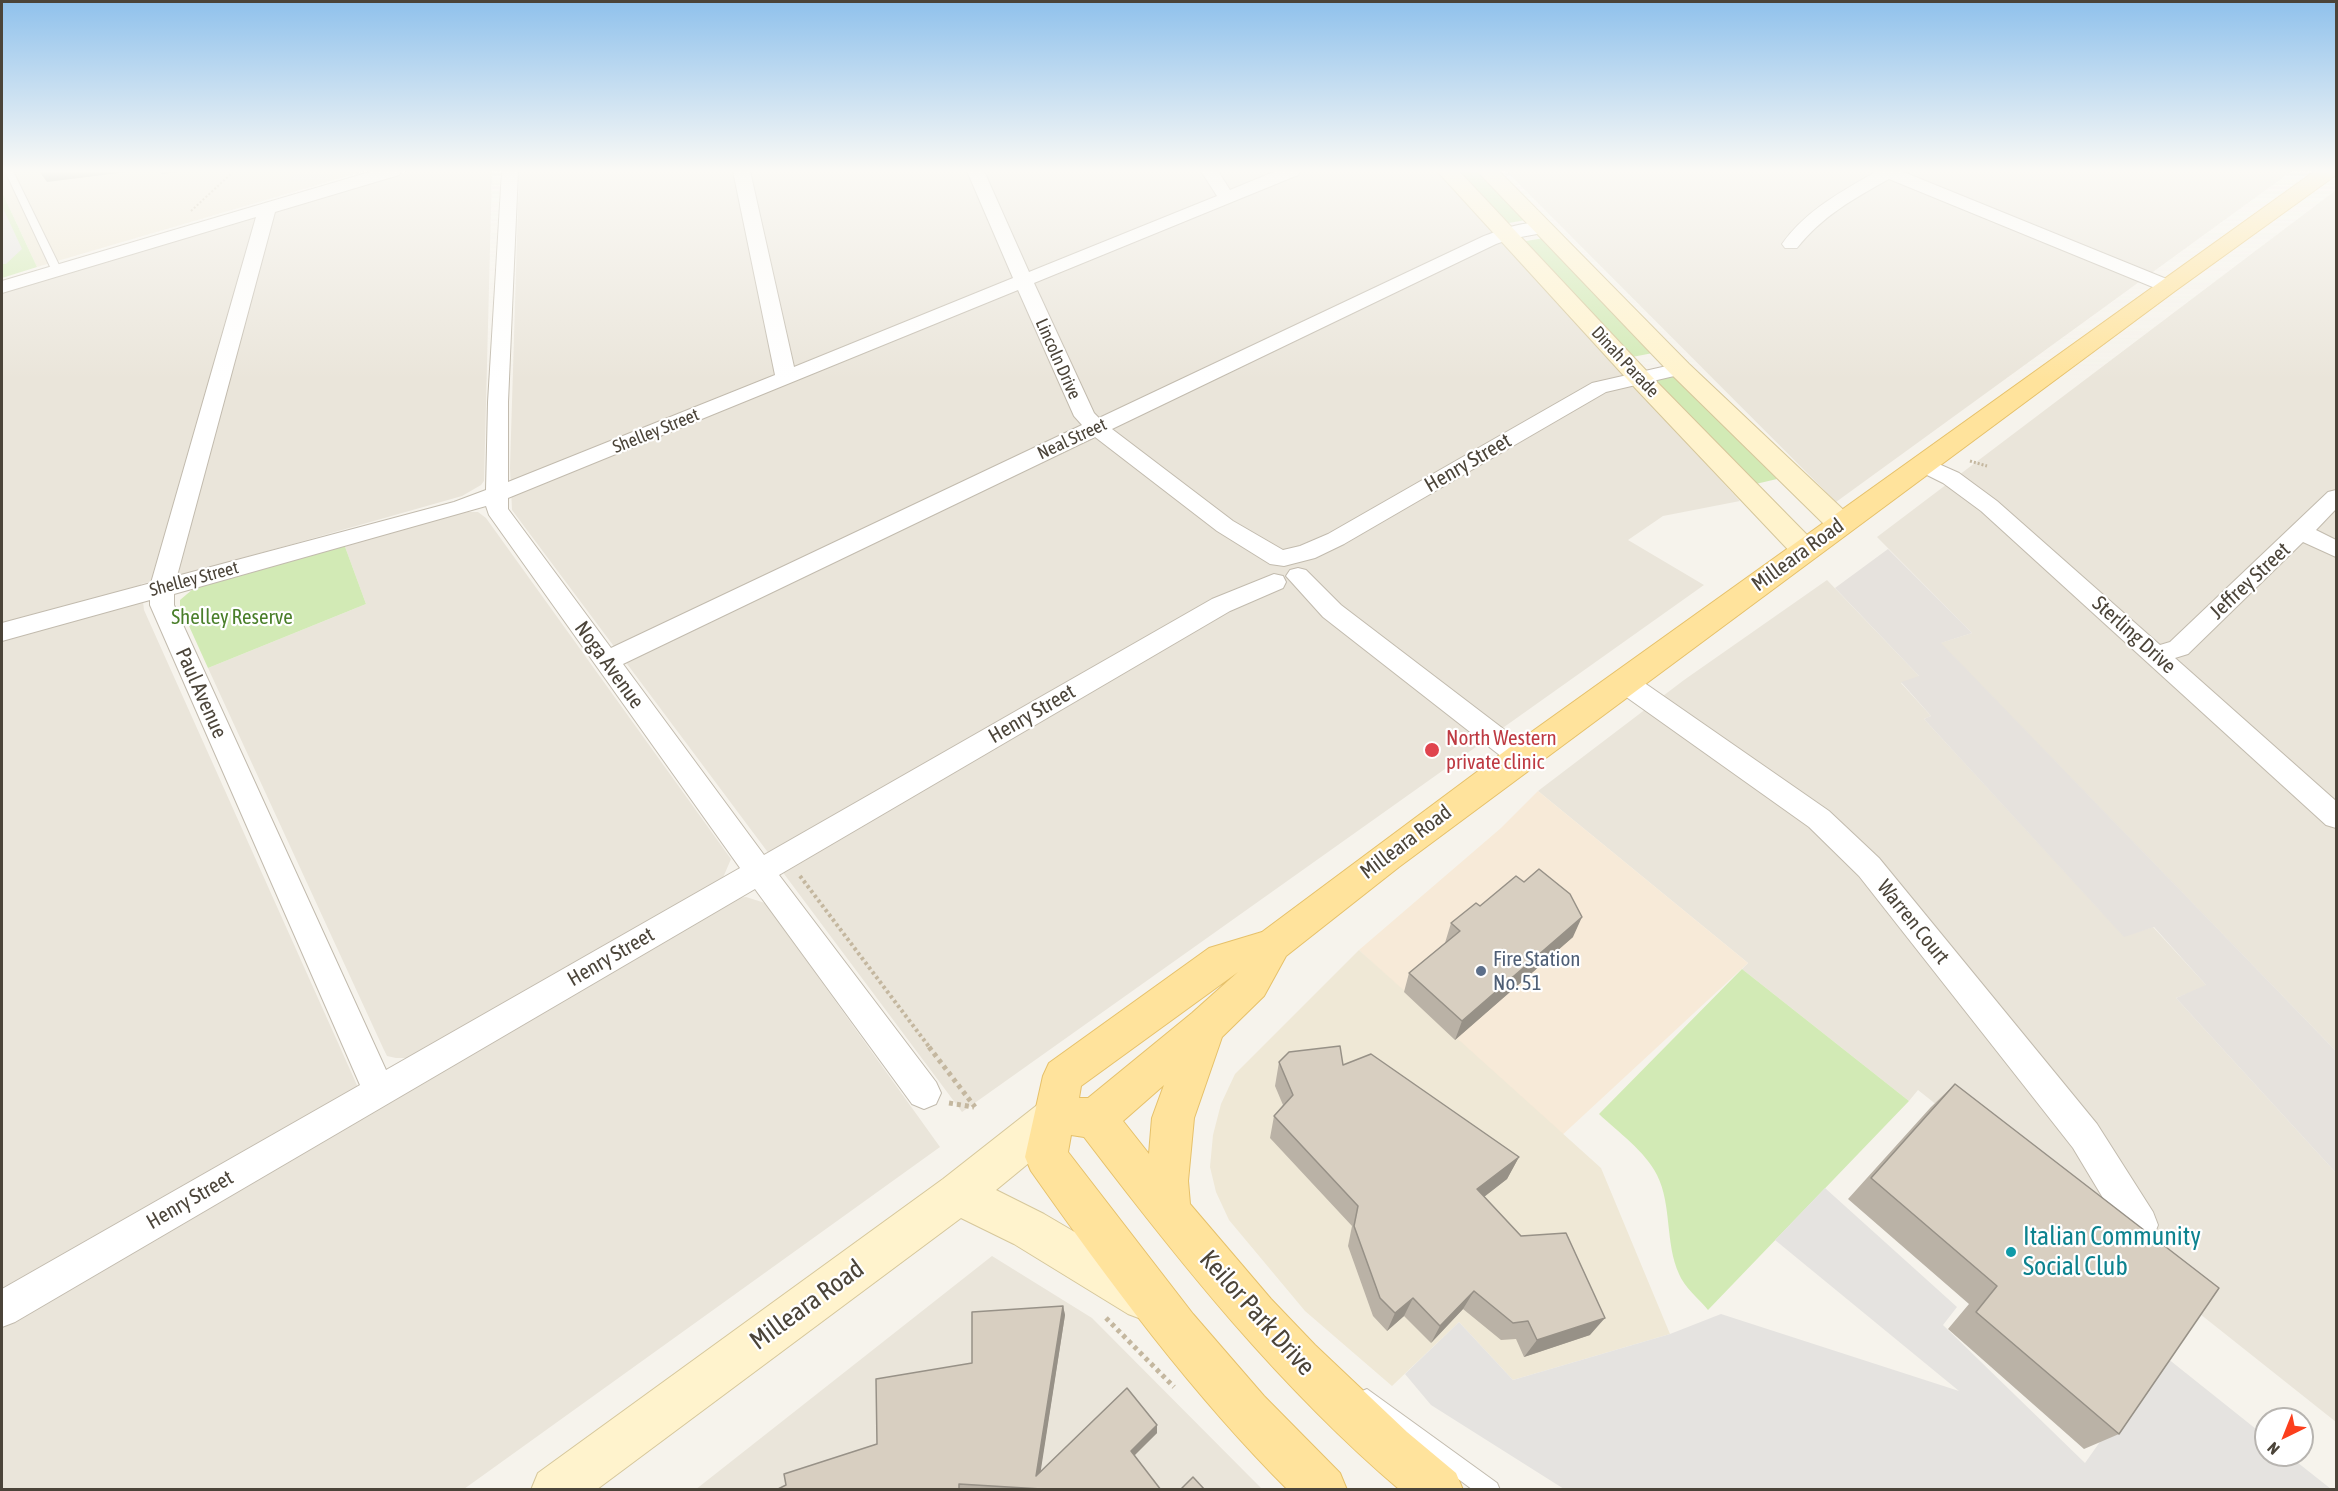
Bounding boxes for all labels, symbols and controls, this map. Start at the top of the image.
street label: Lincoln Drive [1031,315,1085,403]
street label: Dinah Parade [1587,322,1663,402]
street label: Shelley Street [610,404,702,458]
street label: Neal Street [1034,414,1110,464]
street label: Henry Street [1420,428,1516,498]
street label: Milleara Road [1747,513,1849,597]
street label: Jeffrey Street [2205,537,2295,625]
street label: Shelley Street [147,557,241,601]
street label: Sterling Drive [2087,591,2181,679]
park label: Shelley Reserve [171,604,293,630]
street label: Noga Avenue [569,616,649,714]
street label: Paul Avenue [170,644,232,742]
street label: Henry Street [984,679,1080,749]
place label: North Western private clinic [1446,725,1557,775]
marker: North Western private clinic [1423,741,1441,759]
street label: Milleara Road [1355,800,1457,884]
street label: Warren Court [1871,875,1955,969]
street label: Henry Street [563,922,659,992]
place label: Fire Station No. 51 [1493,946,1580,996]
marker: Fire Station No. 51 [1474,964,1488,978]
street label: Henry Street [142,1165,238,1235]
place label: Italian Community Social Club [2023,1221,2201,1282]
street label: Keilor Park Drive [1193,1244,1321,1382]
marker: Italian Community Social Club [2004,1245,2018,1259]
street label: Milleara Road [744,1253,870,1357]
north arrow [2254,1407,2314,1467]
text: N [2263,1439,2283,1459]

